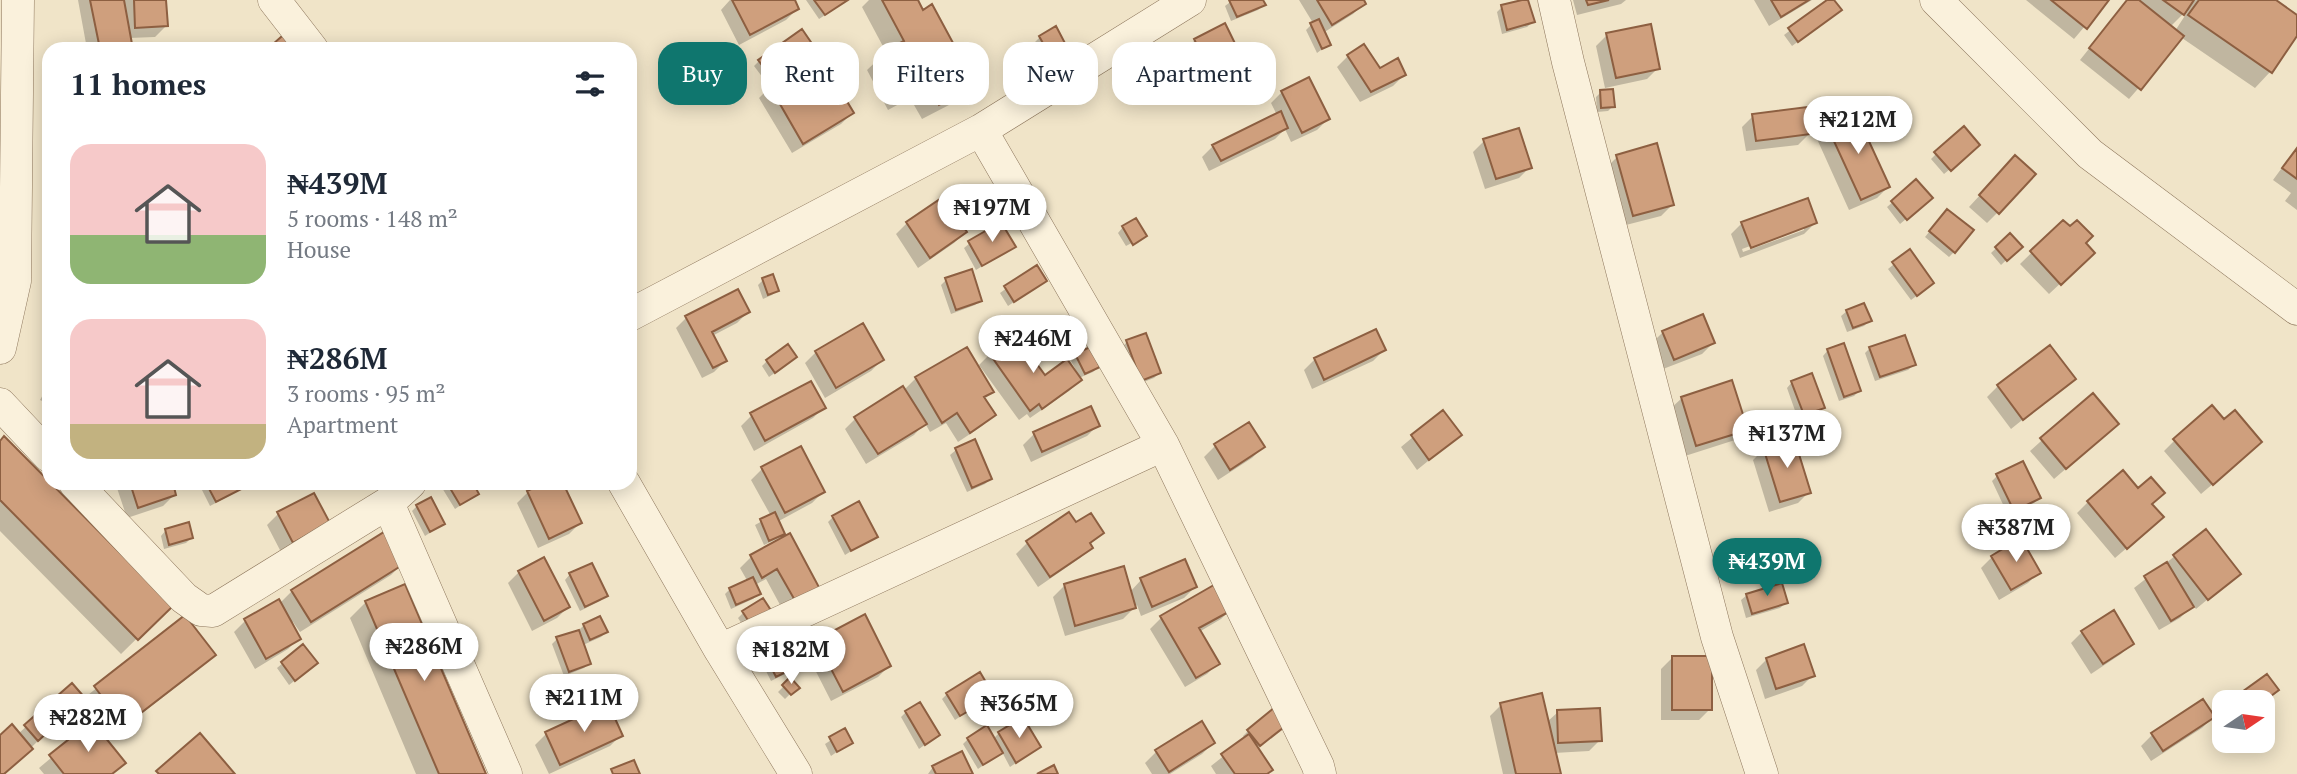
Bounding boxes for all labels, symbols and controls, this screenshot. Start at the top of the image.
chip: Buy [658,42,747,105]
chip: Rent [761,42,859,105]
chip: Filters [873,42,989,105]
chip: New [1003,42,1098,105]
chip: Apartment [1112,42,1276,105]
text: 11 homes [70,64,206,104]
icon: filters [571,65,609,103]
pin: ₦212M [1809,96,1907,156]
text: ₦212M [1820,103,1897,134]
text: ₦439M [287,163,387,203]
icon: home [126,172,210,256]
pin: ₦197M [943,184,1041,244]
text: ₦197M [954,191,1031,222]
text: 5 rooms · 148 m² [287,203,458,234]
text: House [287,234,351,265]
pin: ₦246M [984,316,1082,375]
text: ₦246M [995,322,1072,353]
text: ₦286M [287,338,387,378]
icon: home [126,347,210,431]
text: 3 rooms · 95 m² [287,378,446,409]
text: Apartment [287,409,398,440]
pin: ₦137M [1738,410,1836,470]
text: ₦137M [1749,417,1826,448]
pin: ₦387M [1967,504,2065,564]
text: ₦387M [1978,511,2055,542]
pin: ₦439M [1718,538,1816,598]
text: ₦439M [1729,545,1806,576]
pin: ₦286M [375,624,473,683]
pin: ₦182M [742,626,840,686]
text: ₦286M [386,630,463,661]
text: ₦182M [753,633,830,664]
pin: ₦211M [535,674,633,734]
pin: ₦365M [970,680,1068,740]
text: ₦211M [546,681,623,712]
text: ₦365M [981,687,1058,718]
north arrow [2212,690,2275,752]
map controls [2212,690,2275,753]
pin: ₦282M [39,694,137,754]
text: ₦282M [50,701,127,732]

